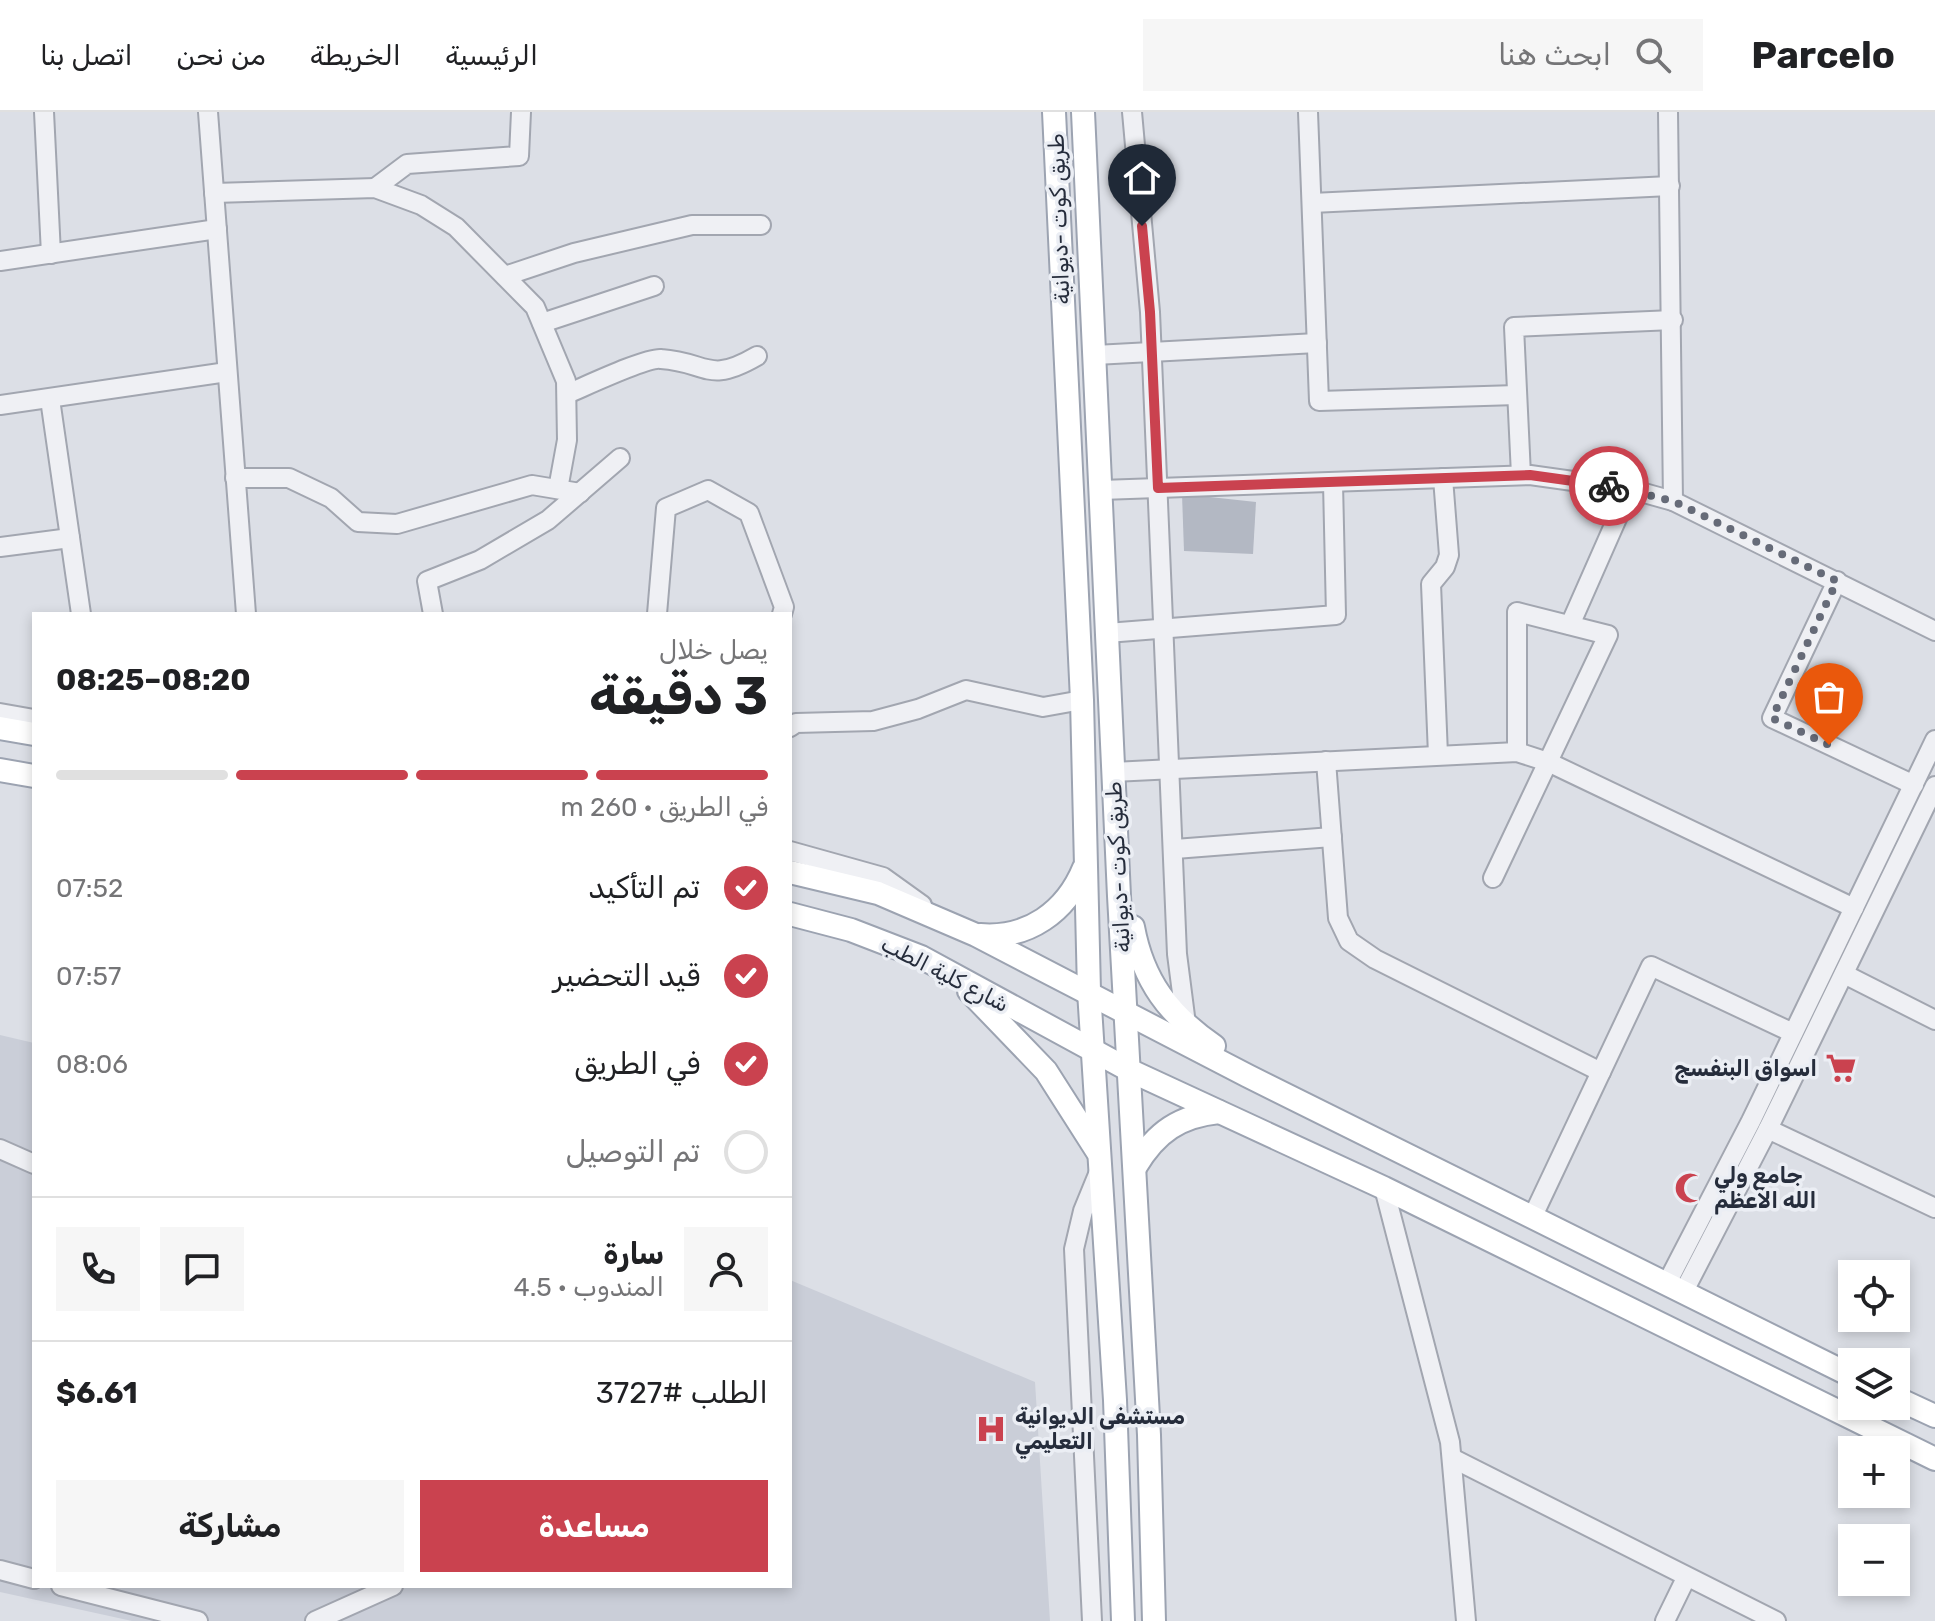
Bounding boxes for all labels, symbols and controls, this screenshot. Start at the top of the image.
search box [1143,19,1703,91]
text: Parcelo [1751,32,1895,78]
icon: search [1631,33,1675,77]
text: ابحث هنا [1498,37,1611,73]
text: اتصل بنا [40,39,133,72]
text: من نحن [177,39,266,72]
text: الخريطة [310,39,401,72]
text: الرئيسية [445,39,538,72]
street label: طريق كوت -ديوانية [1043,133,1075,305]
pin [1108,144,1176,226]
icon: home [1120,156,1164,200]
courier [1569,446,1649,526]
icon: bike [1587,464,1631,508]
text: يصل خلال [659,635,768,666]
text: 08:20–08:25 [56,662,251,698]
pin [1795,663,1863,745]
text: 3 دقيقة [589,665,768,727]
icon: bag [1807,675,1851,719]
street label: طريق كوت -ديوانية [1100,781,1136,953]
text: في الطريق · 260 m [560,792,768,823]
icon: check [724,866,768,910]
text: تم التأكيد [588,870,700,906]
text: 07:52 [56,873,123,904]
street label: شارع كلية الطب [876,930,1014,1020]
icon: check [724,954,768,998]
text: قيد التحضير [553,958,700,994]
text: 07:57 [56,961,121,992]
icon: check [724,1042,768,1086]
text: في الطريق [574,1046,700,1082]
text: 08:06 [56,1049,128,1080]
supermarket icon: اسواق البنفسج [1824,1051,1858,1085]
place label: اسواق البنفسج [1674,1055,1817,1084]
text: تم التوصيل [565,1134,700,1170]
place label: جامع ولي الله الاعظم [1714,1162,1816,1215]
mosque icon: جامع ولي الله الاعظم [1673,1171,1707,1205]
button: phone [56,1227,140,1311]
button: chat [160,1227,244,1311]
button: person [684,1227,768,1311]
text: سارة [603,1236,664,1272]
map controls [1838,1260,1910,1596]
button: locate [1838,1260,1910,1332]
text: المندوب · 4.5 [514,1272,664,1303]
button: layers [1838,1348,1910,1420]
text: $6.61 [56,1375,138,1411]
text: الطلب #3727 [596,1375,768,1411]
place label: مستشفى الديوانية التعليمي [1015,1403,1185,1459]
hospital icon: مستشفى الديوانية التعليمي [974,1412,1008,1446]
button: + [1838,1436,1910,1508]
button: مشاركة [56,1480,404,1572]
button: مساعدة [420,1480,768,1572]
button: − [1838,1524,1910,1596]

